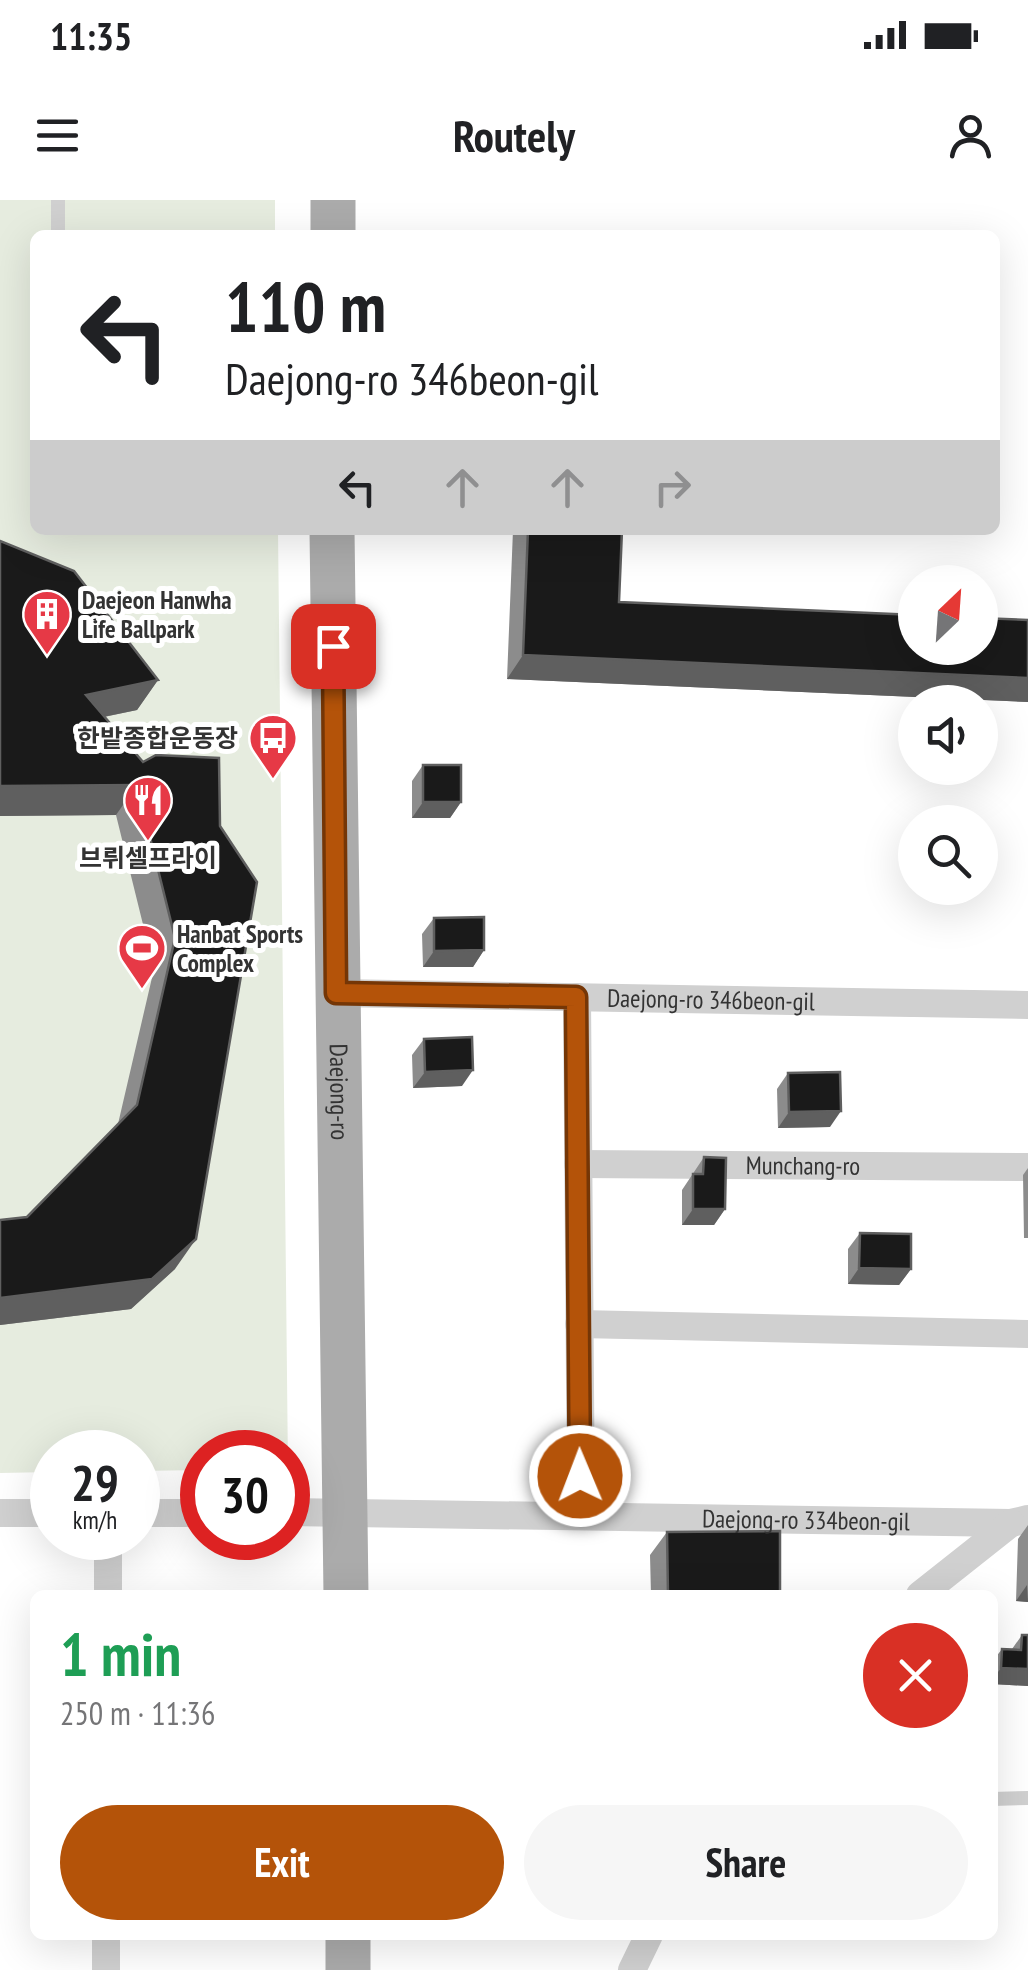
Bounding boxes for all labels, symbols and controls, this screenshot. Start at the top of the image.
text: 11:35 [50,11,132,60]
text: Routely [453,106,575,164]
icon: menu [30,108,85,163]
icon: person [943,108,998,163]
text: 110 m [225,261,386,351]
icon: left [60,270,190,400]
text: Daejong-ro 346beon-gil [225,349,598,407]
icon: left [330,460,385,515]
icon: ahead [435,460,490,515]
icon: ahead [540,460,595,515]
icon: right [645,460,700,515]
north arrow [898,565,998,665]
map controls [898,565,998,905]
place label: Daejeon Hanwha Life Ballpark [82,584,232,645]
building icon: Daejeon Hanwha Life Ballpark [21,588,73,656]
pin [291,604,376,689]
icon: arrive [306,619,361,674]
button: sound [898,685,998,785]
bus stop icon: 한밭종합운동장 [247,712,299,780]
place label: 한밭종합운동장 [77,722,238,754]
restaurant icon: 브뤼셀프라이 [122,774,174,842]
button: search [898,805,998,905]
place label: 브뤼셀프라이 [79,842,217,874]
place label: Hanbat Sports Complex [177,918,303,979]
sports icon: Hanbat Sports Complex [116,922,168,990]
street label: Daejong-ro 346beon-gil [607,982,815,1017]
street label: Daejong-ro [323,1044,356,1140]
street label: Munchang-ro [746,1149,860,1182]
position arrow [528,1424,632,1528]
speed limit sign: 30 [180,1430,310,1560]
text: 29 [71,1450,119,1515]
street label: Daejong-ro 334beon-gil [702,1502,910,1537]
text: km/h [73,1504,117,1536]
text: 1 min [60,1615,181,1693]
button: close [863,1623,968,1728]
text: 250 m · 11:36 [60,1692,215,1734]
button: Exit [60,1805,504,1920]
button: Share [524,1805,968,1920]

